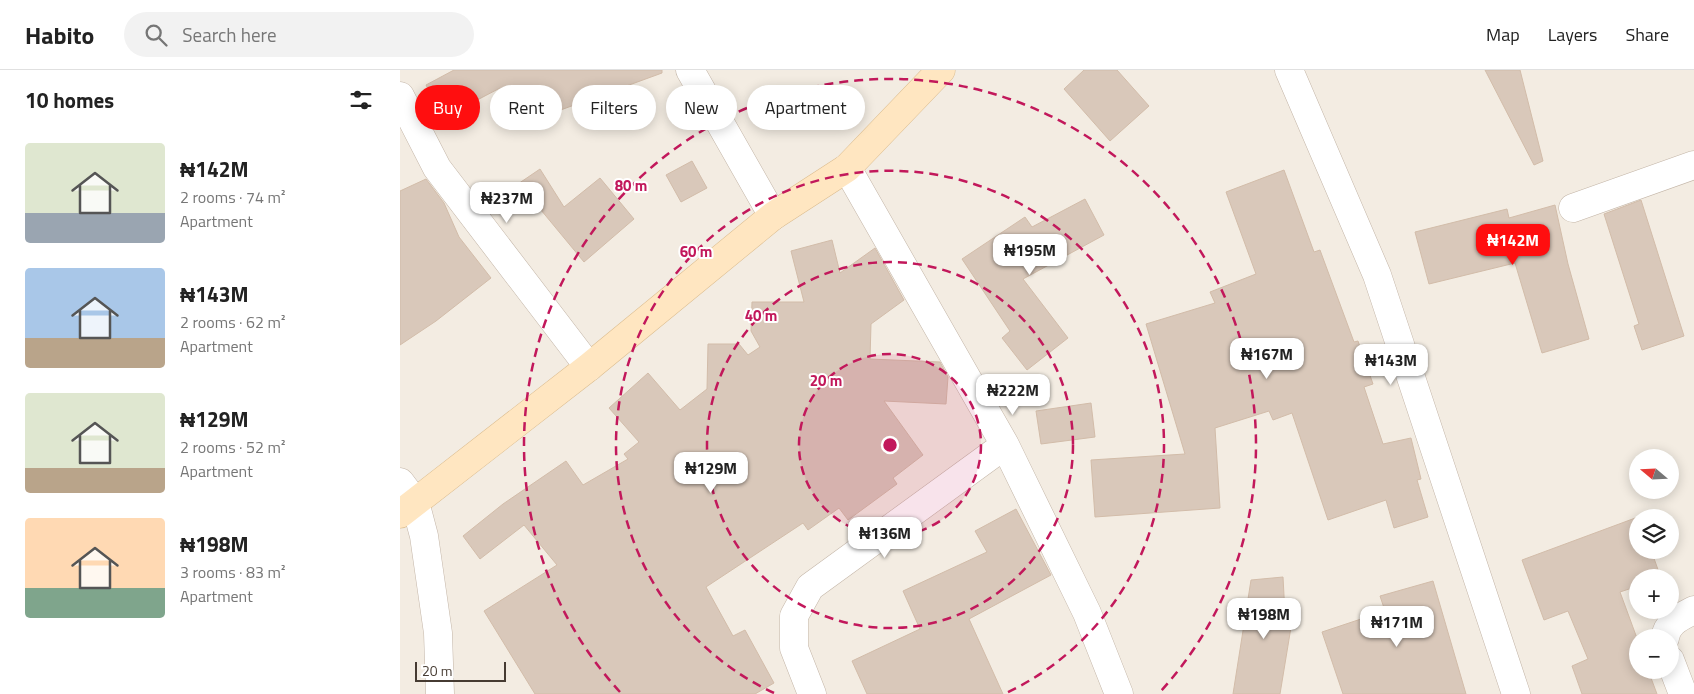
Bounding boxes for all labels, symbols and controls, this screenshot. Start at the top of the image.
search box [124,12,474,57]
text: Habito [25,17,94,53]
text: Search here [182,20,277,49]
icon: search [142,21,170,49]
text: Map [1486,21,1520,48]
text: Layers [1548,21,1597,48]
text: Share [1625,21,1669,48]
text: 10 homes [25,84,114,116]
chip: Buy [415,85,480,130]
chip: Rent [490,85,562,130]
chip: Filters [572,85,656,130]
chip: New [666,85,737,130]
chip: Apartment [747,85,865,130]
icon: filters [347,86,375,114]
text: ₦142M [180,153,248,185]
icon: home [65,163,125,223]
text: 80 m [615,174,647,197]
pin: ₦237M [472,182,542,224]
text: 2 rooms · 74 m² [180,185,285,209]
text: ₦237M [481,186,533,210]
text: Apartment [180,209,253,233]
pin: ₦142M [1478,224,1548,266]
text: ₦142M [1487,228,1539,252]
pin: ₦195M [995,234,1065,276]
text: ₦195M [1004,238,1056,262]
text: 60 m [680,240,712,263]
text: ₦143M [180,278,248,310]
icon: home [65,288,125,348]
text: 40 m [745,304,777,327]
text: 2 rooms · 62 m² [180,310,285,334]
text: Apartment [180,334,253,358]
pin: ₦167M [1232,338,1302,380]
text: ₦167M [1241,342,1293,366]
pin: ₦143M [1356,344,1426,386]
text: ₦143M [1365,348,1417,372]
text: 20 m [810,369,842,392]
pin: ₦222M [978,374,1048,416]
text: ₦222M [987,378,1039,402]
text: ₦129M [180,403,248,435]
icon: home [65,413,125,473]
text: 2 rooms · 52 m² [180,435,285,459]
centre of rings [881,436,899,454]
north arrow [1629,449,1679,499]
map controls [1629,449,1679,679]
pin: ₦129M [676,452,746,494]
text: ₦129M [685,456,737,480]
text: Apartment [180,459,253,483]
button: layers [1629,509,1679,559]
pin: ₦136M [850,516,920,559]
text: ₦136M [859,521,911,545]
text: ₦198M [180,528,248,560]
icon: home [65,538,125,598]
text: 3 rooms · 83 m² [180,560,285,584]
button: + [1629,569,1679,619]
text: Apartment [180,584,253,608]
pin: ₦198M [1229,598,1299,640]
text: ₦198M [1238,602,1290,626]
pin: ₦171M [1362,606,1432,648]
text: ₦171M [1371,610,1423,634]
button: − [1629,629,1679,679]
scale bar [415,659,506,682]
text: 20 m [422,660,452,681]

